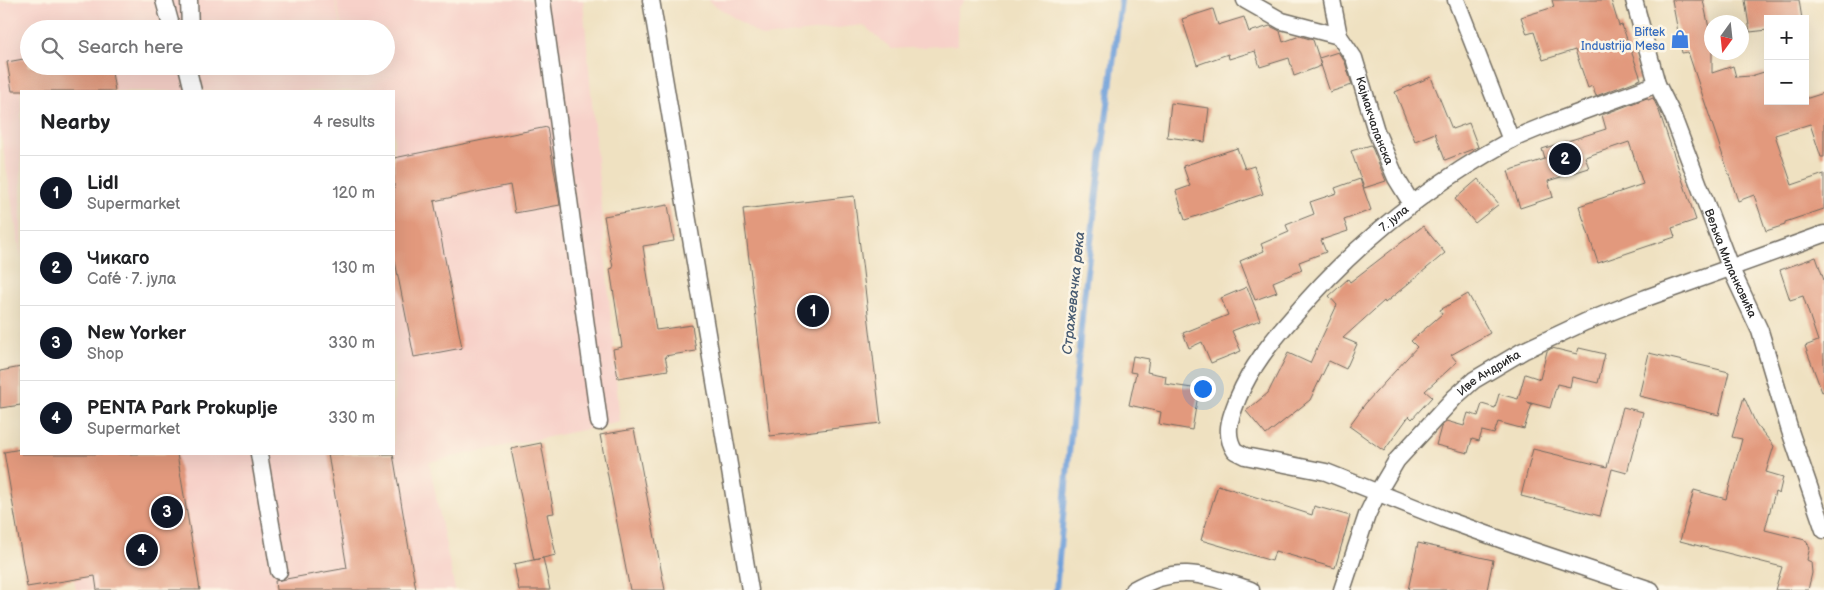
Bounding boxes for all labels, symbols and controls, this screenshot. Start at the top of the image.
north arrow [1704,15,1749,60]
map controls [1764,15,1809,105]
button: + [1764,15,1809,60]
search box [20,20,395,75]
place label: Biftek Industrija Mesa [1581,25,1665,54]
shop icon: Biftek Industrija Mesa [1669,28,1691,50]
icon: search [38,34,66,62]
text: Search here [78,36,183,59]
button: − [1764,60,1809,105]
street label: Кајмакчаланска [1352,75,1396,167]
text: Nearby [40,110,110,135]
text: 4 results [313,113,375,132]
pin: 2 [1549,140,1581,178]
text: Lidl [87,172,118,195]
text: 1 [53,184,59,203]
text: 120 m [332,184,375,203]
text: Supermarket [87,195,180,214]
street label: 7. јула [1376,202,1412,235]
street label: Вељка Миланковића [1701,207,1760,320]
water label: Стражевачка река [1059,231,1088,355]
text: Чикаго [87,247,150,270]
text: 2 [51,259,61,278]
text: 130 m [332,259,375,278]
text: Café · 7. јула [87,270,176,289]
pin: 1 [797,292,829,330]
text: New Yorker [87,322,186,345]
text: 3 [51,334,61,353]
text: 330 m [328,334,375,353]
text: Shop [87,345,124,364]
street label: Иве Андрића [1454,347,1523,400]
your location [1190,376,1216,402]
text: PENTA Park Prokuplje [87,397,278,420]
text: 4 [51,409,61,428]
text: 330 m [328,409,375,428]
text: Supermarket [87,420,180,439]
pin: 3 [151,493,183,531]
pin: 4 [126,531,158,569]

